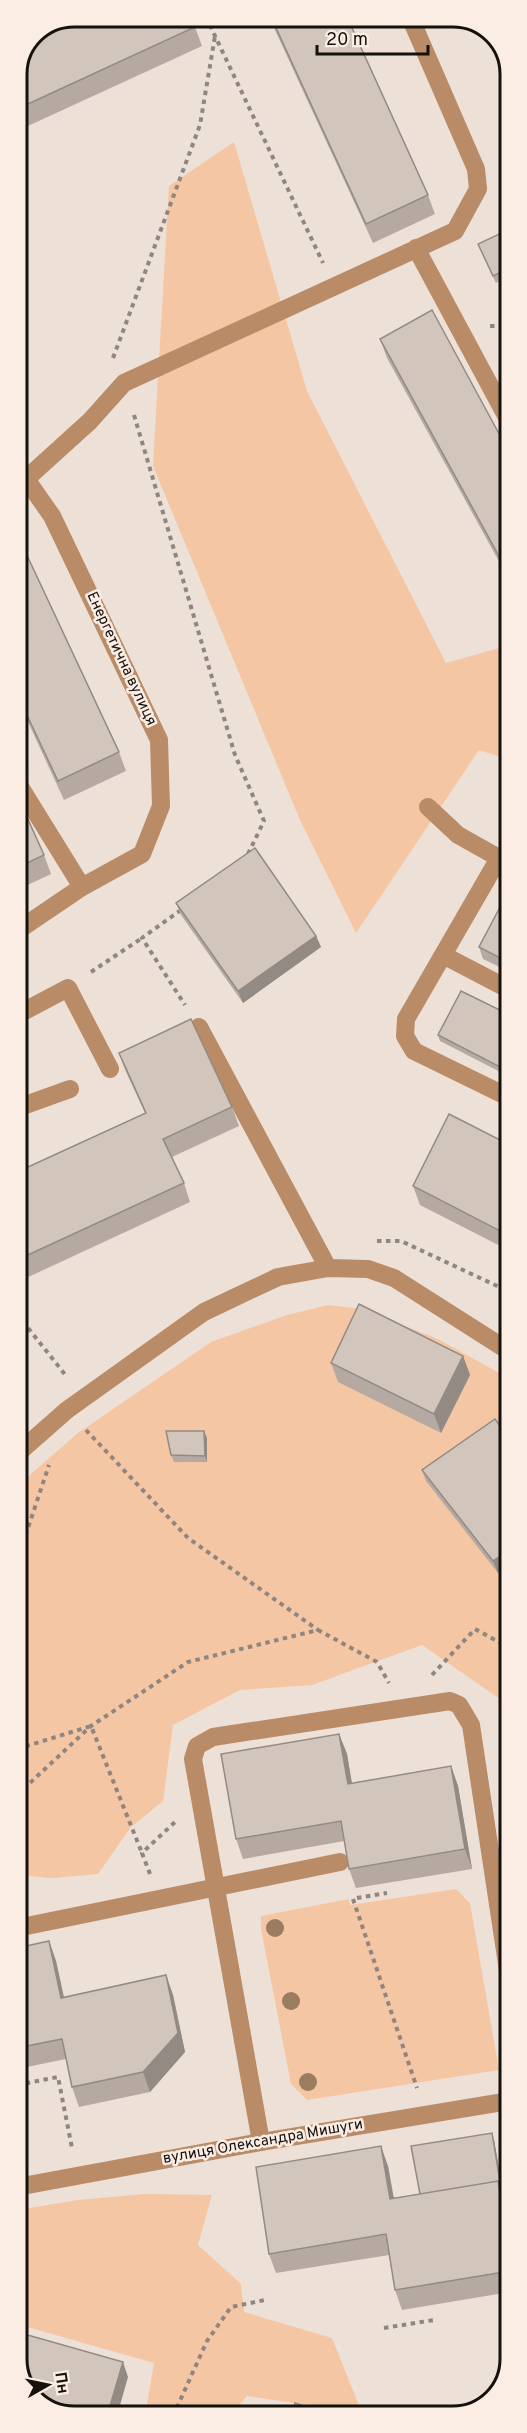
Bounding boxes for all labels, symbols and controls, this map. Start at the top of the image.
scale bar [317,18,428,56]
text: 20 m [326,29,368,52]
street label: Енергетична вулиця [82,589,160,729]
street label: вулиця Олександра Мишуги [162,2115,364,2169]
north arrow [18,2355,78,2415]
text: Пн [49,2371,72,2395]

